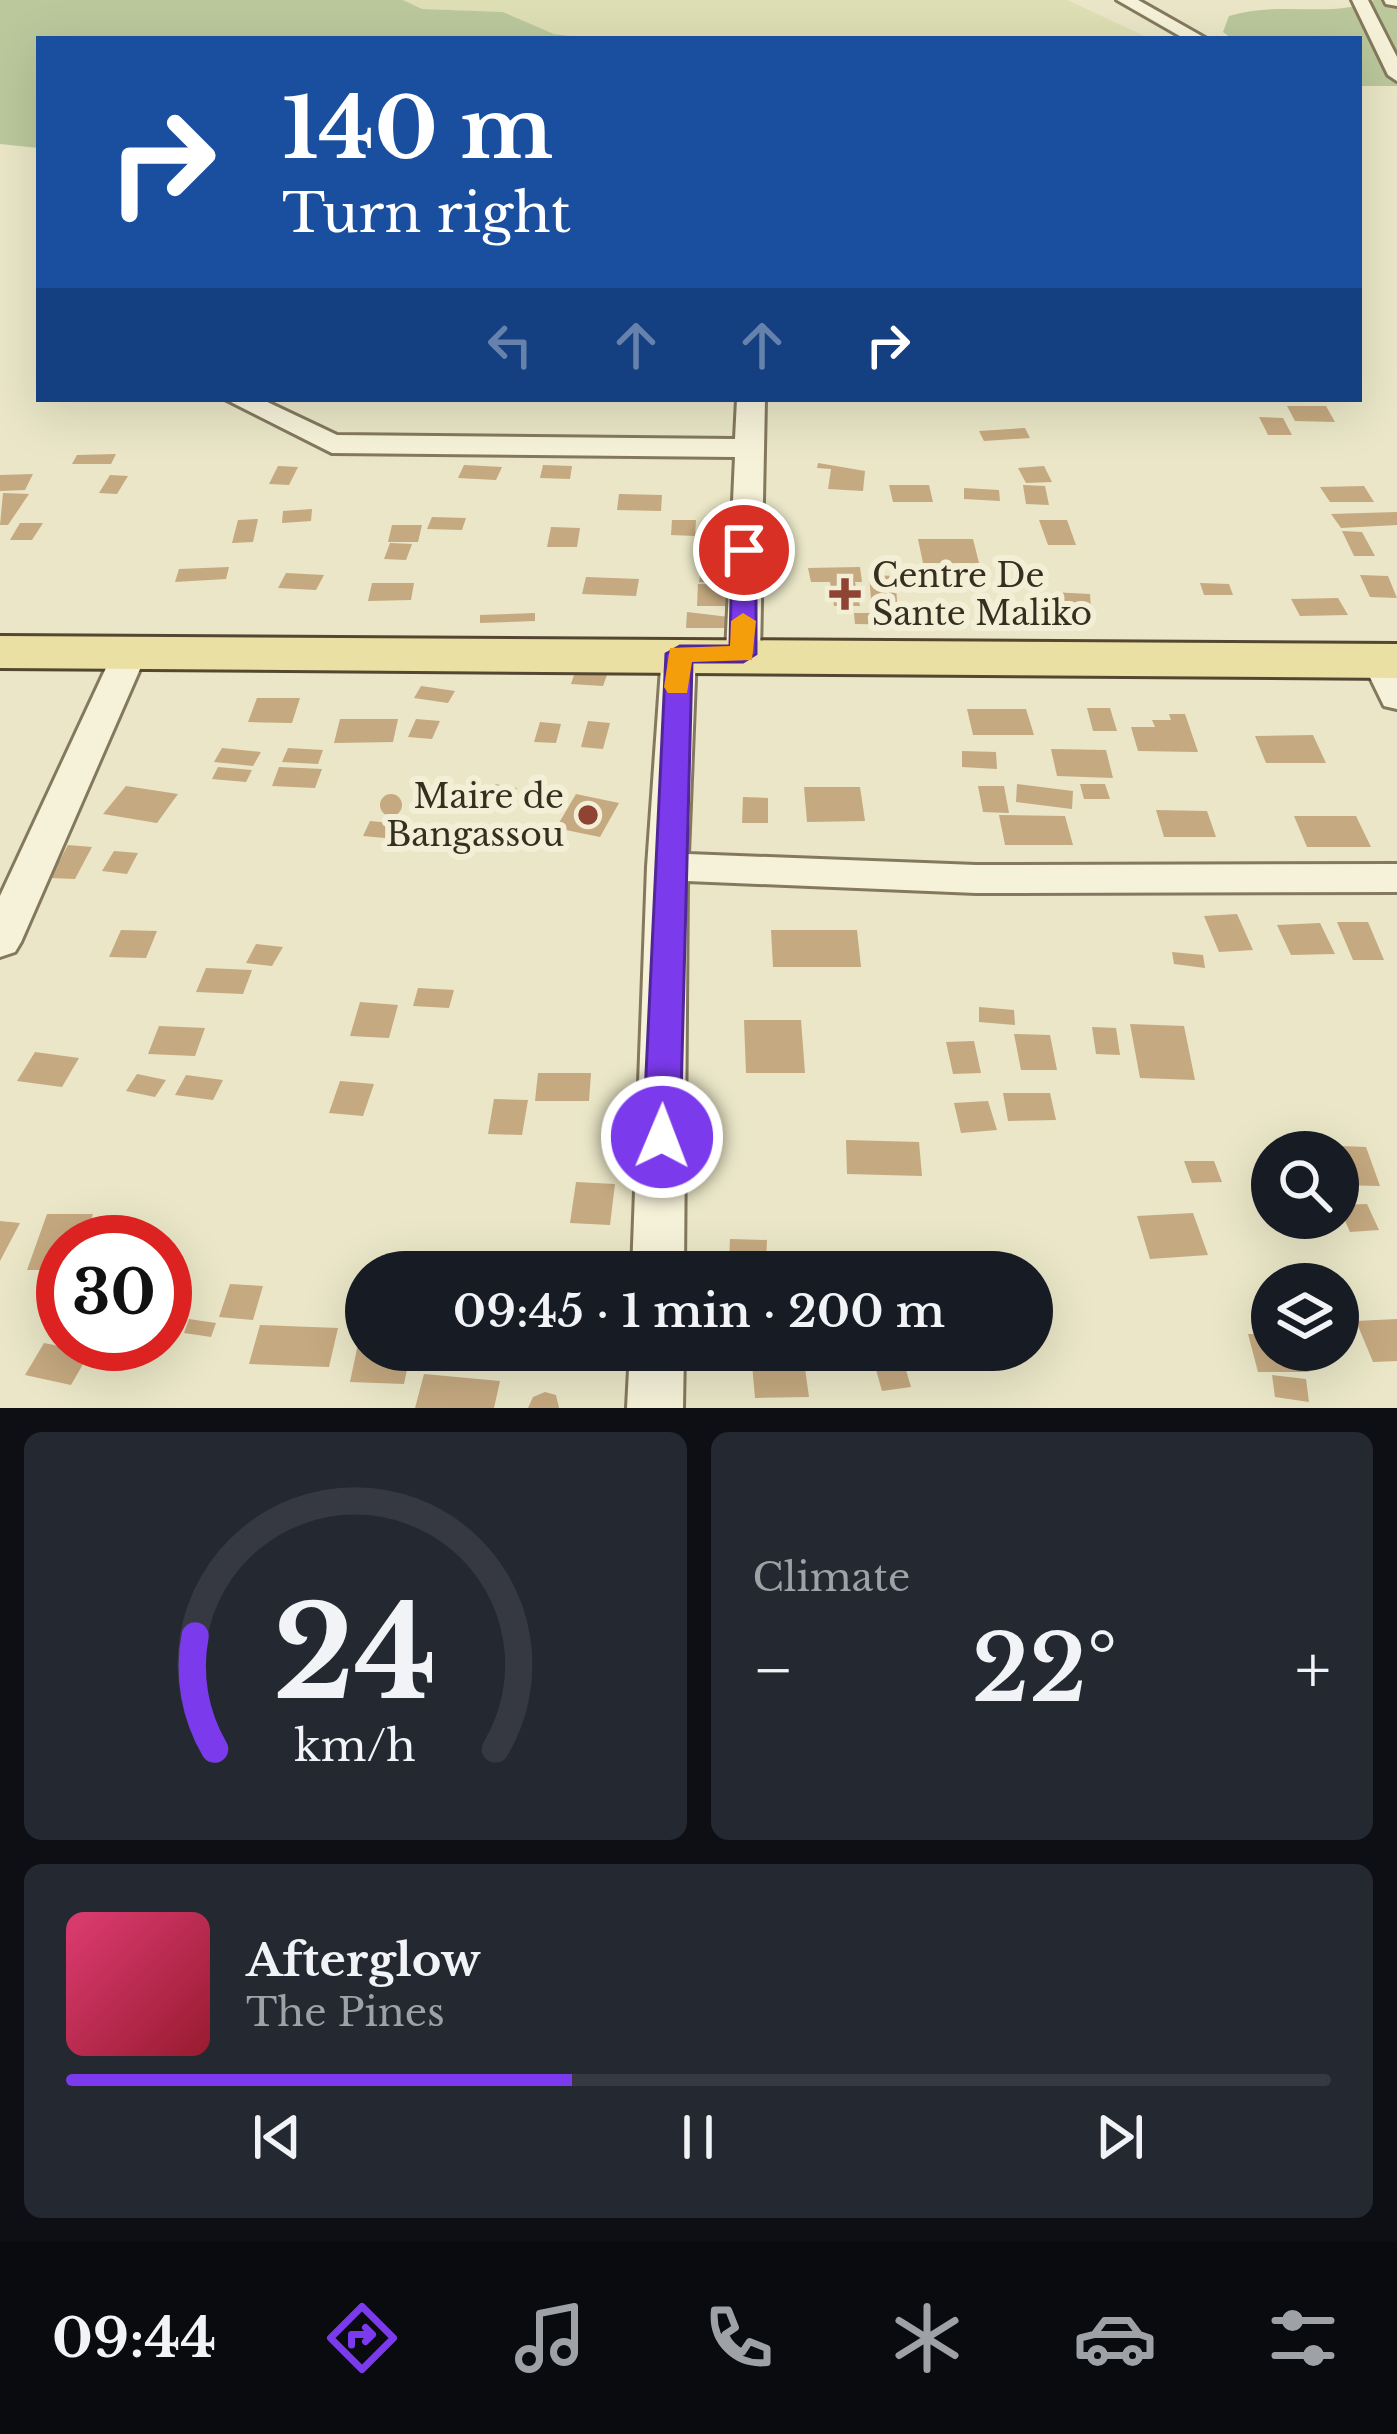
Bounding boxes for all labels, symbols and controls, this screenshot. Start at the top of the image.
text: 140 m [282,77,553,181]
icon: right [84,84,240,240]
text: Turn right [282,180,571,247]
icon: left [477,312,543,378]
icon: ahead [603,312,669,378]
icon: ahead [729,312,795,378]
icon: right [855,312,921,378]
pin [693,499,795,601]
icon: arrive [711,517,777,583]
place label: Centre De Sante Maliko [872,555,1092,634]
marker: Centre De Sante Maliko [829,578,861,610]
place label: Maire de Bangassou [386,776,564,855]
marker: Maire de Bangassou [575,802,601,828]
position arrow [599,1074,725,1200]
map controls [1251,1131,1359,1371]
button: search [1251,1131,1359,1239]
speed limit sign: 30 [36,1215,192,1371]
button: layers [1251,1263,1359,1371]
text: 09:45 · 1 min · 200 m [453,1283,945,1339]
text: Climate [753,1553,910,1602]
text: 24 [273,1577,437,1732]
text: 22° [972,1614,1117,1725]
text: − [753,1629,794,1711]
text: + [1295,1629,1331,1711]
text: km/h [294,1719,416,1773]
text: Afterglow [246,1932,481,1988]
text: The Pines [246,1988,445,2037]
icon: previous [244,2104,310,2170]
icon: pause [665,2104,731,2170]
icon: next [1087,2104,1153,2170]
icon: directions [320,2296,404,2380]
icon: music [508,2296,592,2380]
icon: phone [697,2296,781,2380]
icon: climate [885,2296,969,2380]
icon: car [1073,2296,1157,2380]
icon: filters [1261,2296,1345,2380]
text: 09:44 [52,2305,216,2372]

